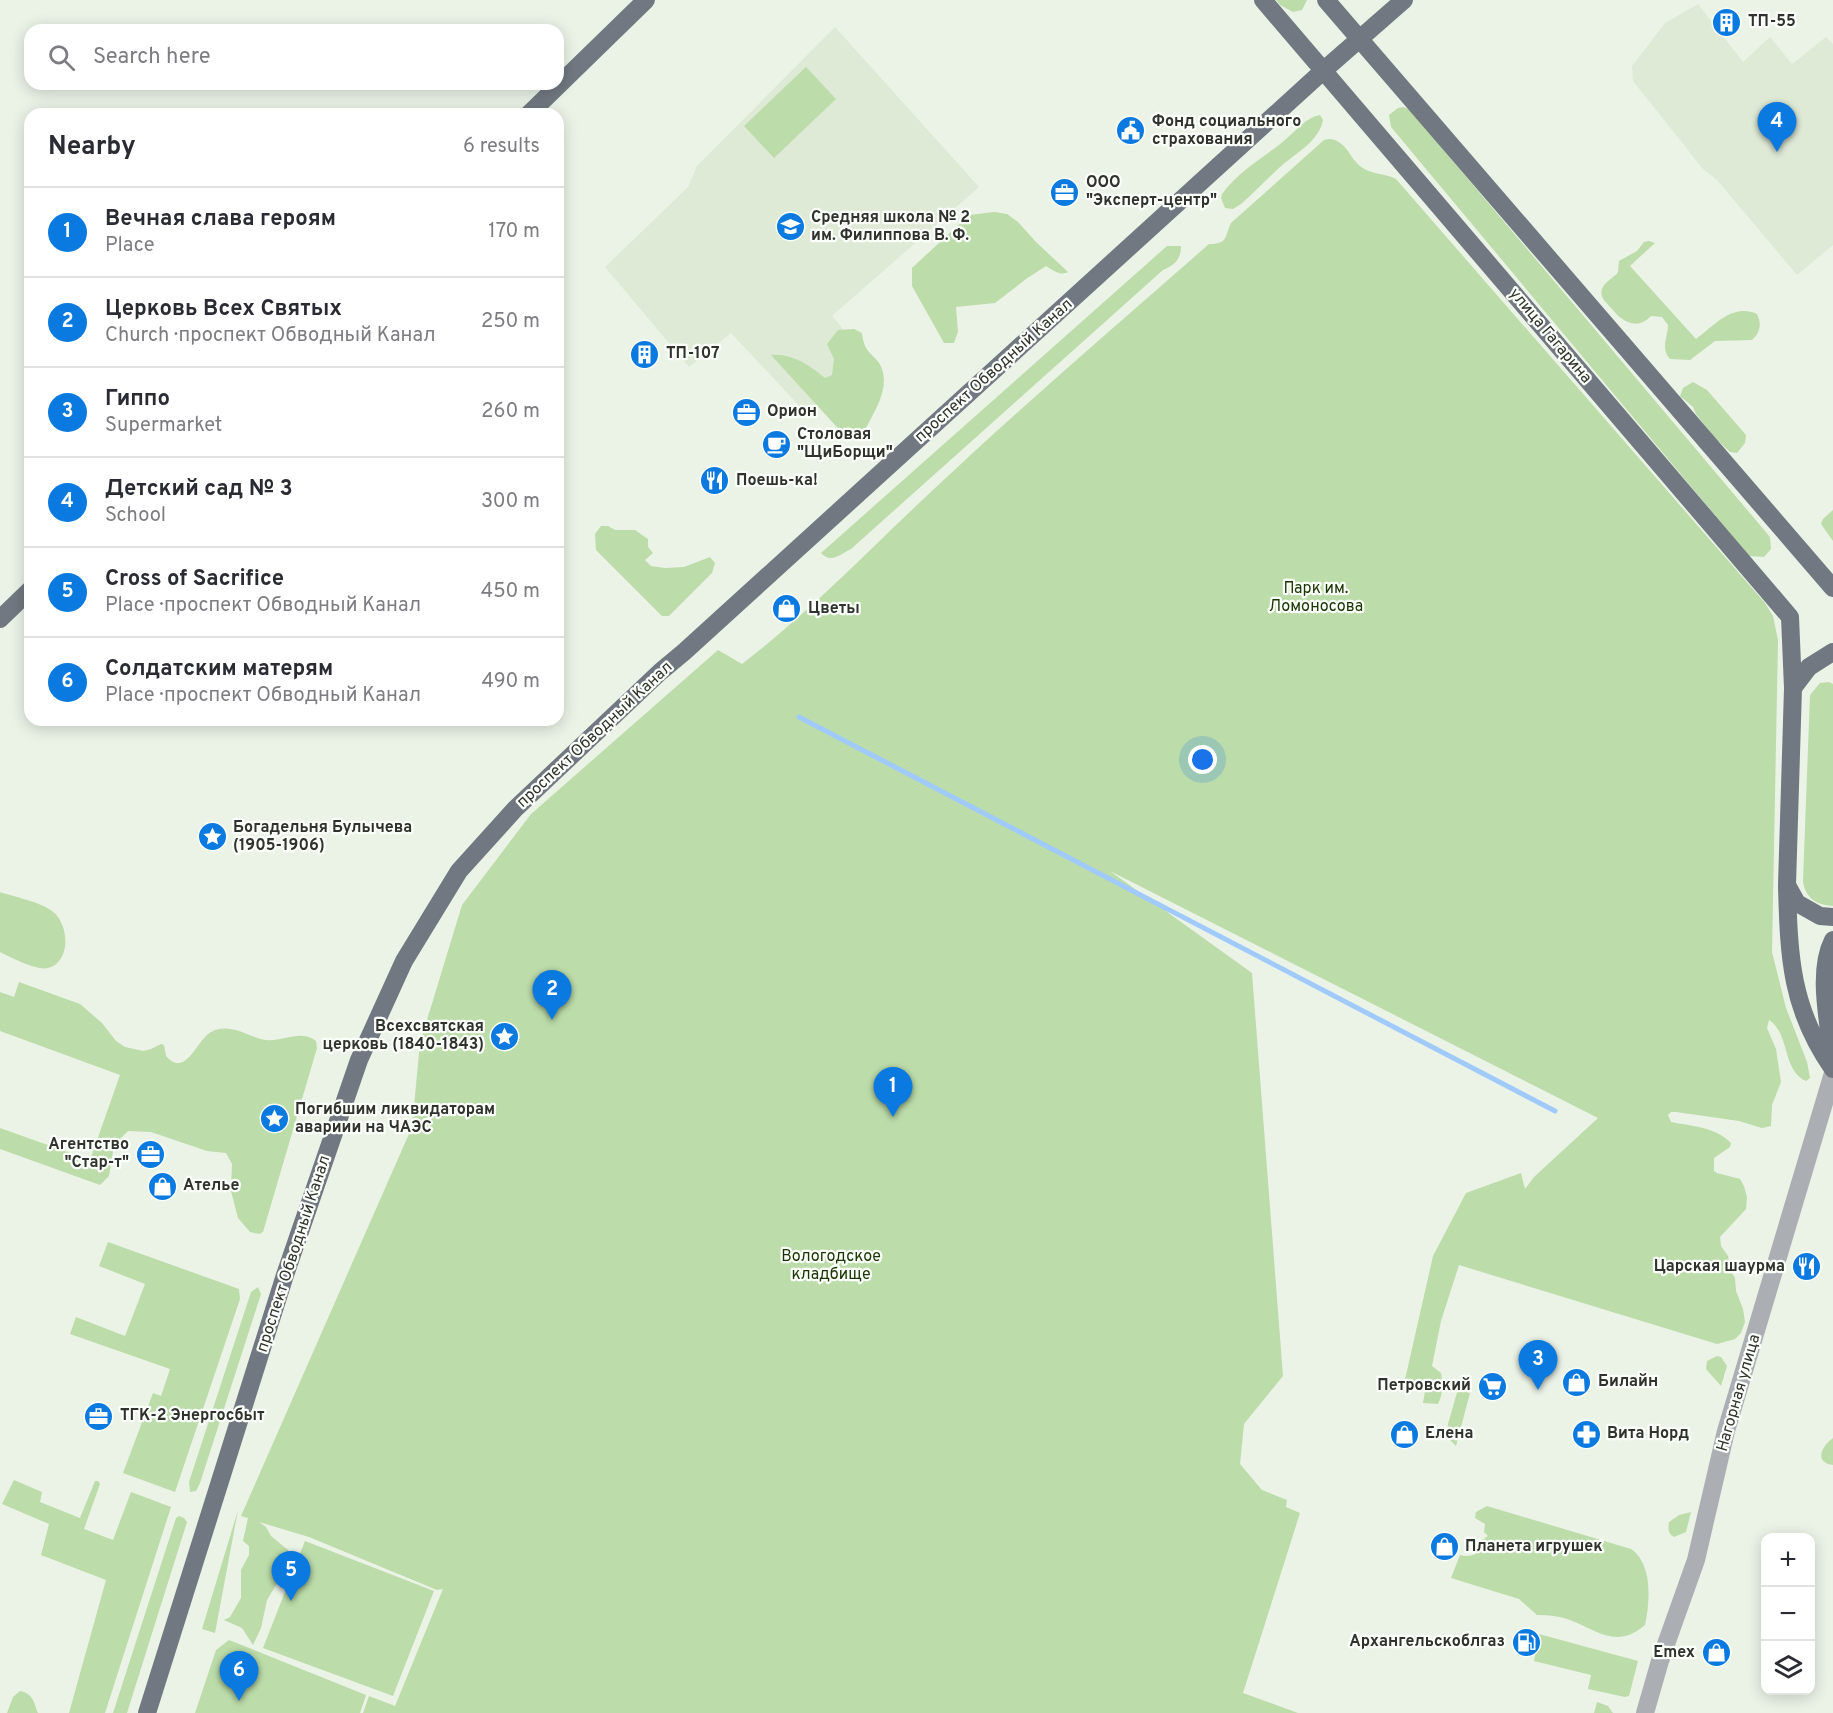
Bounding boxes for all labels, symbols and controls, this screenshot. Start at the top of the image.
building icon: ТП-55 [1711,6,1743,38]
place label: ТП-55 [1748,12,1796,32]
search box [24,24,564,90]
icon: search [45,41,78,74]
text: Search here [93,44,211,71]
pin: 4 [1758,102,1796,152]
place label: Фонд социального страхования [1152,112,1301,150]
public building icon: Фонд социального страхования [1115,115,1147,147]
text: Nearby [48,131,136,164]
text: 6 results [463,134,540,160]
place label: ООО "Эксперт-центр" [1086,173,1217,211]
office icon: ООО "Эксперт-центр" [1049,176,1081,208]
text: Вечная слава героям [105,206,336,233]
place label: Средняя школа № 2 им. Филиппова В. Ф. [811,208,970,246]
school or university icon: Средняя школа № 2 им. Филиппова В. Ф. [774,211,806,243]
text: 1 [64,219,72,245]
text: 170 m [488,219,540,245]
text: Place [105,233,155,259]
street label: улица Гагарина [1504,284,1596,388]
street label: проспект Обводный Канал [911,295,1077,447]
text: Церковь Всех Святых [105,296,342,323]
text: 2 [61,309,74,335]
text: 250 m [481,309,540,335]
text: Church · проспект Обводный Канал [105,323,436,349]
building icon: ТП-107 [629,338,661,370]
place label: ТП-107 [666,344,720,364]
text: Гиппо [105,386,170,413]
office icon: Орион [730,396,762,428]
text: 3 [62,399,74,425]
text: 260 m [481,399,540,425]
place label: Орион [767,402,817,422]
text: Supermarket [105,413,222,439]
place label: Столовая "ЩиБорщи" [797,425,893,463]
cafe icon: Столовая "ЩиБорщи" [760,428,792,460]
restaurant icon: Поешь-ка! [699,465,731,497]
place label: Поешь-ка! [736,471,818,491]
text: Детский сад № 3 [105,476,293,503]
text: 4 [61,489,74,515]
text: 300 m [481,489,540,515]
text: School [105,503,166,529]
text: Cross of Sacrifice [105,566,284,593]
text: 5 [61,579,74,605]
text: 450 m [481,579,540,605]
park label: Парк им. Ломоносова [1269,579,1363,617]
text: Place · проспект Обводный Канал [105,593,421,619]
shop icon: Цветы [771,593,803,625]
place label: Цветы [808,599,860,619]
text: Солдатским матерям [105,656,333,683]
street label: проспект Обводный Канал [513,658,677,812]
text: 6 [61,669,74,695]
text: 490 m [482,669,540,695]
text: Place · проспект Обводный Канал [105,683,421,709]
your location [1188,745,1217,774]
place label: Богадельня Булычева (1905-1906) [233,818,412,856]
place icon: Богадельня Булычева (1905-1906) [196,821,228,853]
pin: 2 [532,970,572,1020]
place label: Всехсвятская церковь (1840-1843) [323,1017,484,1055]
place icon: Всехсвятская церковь (1840-1843) [489,1020,521,1052]
pin: 1 [874,1068,912,1117]
place label: Погибшим ликвидаторам авариии на ЧАЭС [295,1100,495,1138]
place icon: Погибшим ликвидаторам авариии на ЧАЭС [258,1103,290,1135]
place label: Агентство "Стар-т" [48,1135,129,1173]
office icon: Агентство "Стар-т" [134,1138,166,1170]
street label: проспект Обводный Канал [253,1153,335,1355]
shop icon: Ателье [146,1170,178,1202]
place label: Ателье [183,1176,239,1196]
park label: Вологодское кладбище [781,1247,881,1285]
restaurant icon: Царская шаурма [1790,1251,1822,1283]
place label: Царская шаурма [1654,1257,1785,1277]
street label: Нагорная улица [1713,1332,1765,1454]
pin: 3 [1518,1340,1558,1390]
shop icon: Билайн [1561,1366,1593,1398]
supermarket icon: Петровский [1476,1370,1508,1402]
place label: Билайн [1598,1372,1658,1392]
place label: Петровский [1377,1376,1471,1396]
office icon: ТГК-2 Энергосбыт [83,1400,115,1432]
place label: ТГК-2 Энергосбыт [120,1406,265,1426]
shop icon: Елена [1388,1418,1420,1450]
pharmacy icon: Вита Норд [1570,1418,1602,1450]
place label: Елена [1425,1424,1473,1444]
place label: Вита Норд [1607,1424,1689,1444]
shop icon: Планета игрушек [1428,1531,1460,1563]
map controls [1761,1533,1815,1695]
button: + [1761,1533,1815,1587]
place label: Планета игрушек [1465,1537,1603,1557]
pin: 5 [272,1552,310,1601]
button: − [1761,1587,1815,1641]
fuel station icon: Архангельскоблгаз [1510,1626,1542,1658]
place label: Архангельскоблгаз [1349,1632,1505,1652]
shop icon: Emex [1700,1637,1732,1669]
button: layers [1761,1641,1815,1695]
place label: Emex [1653,1643,1695,1663]
pin: 6 [220,1652,258,1701]

